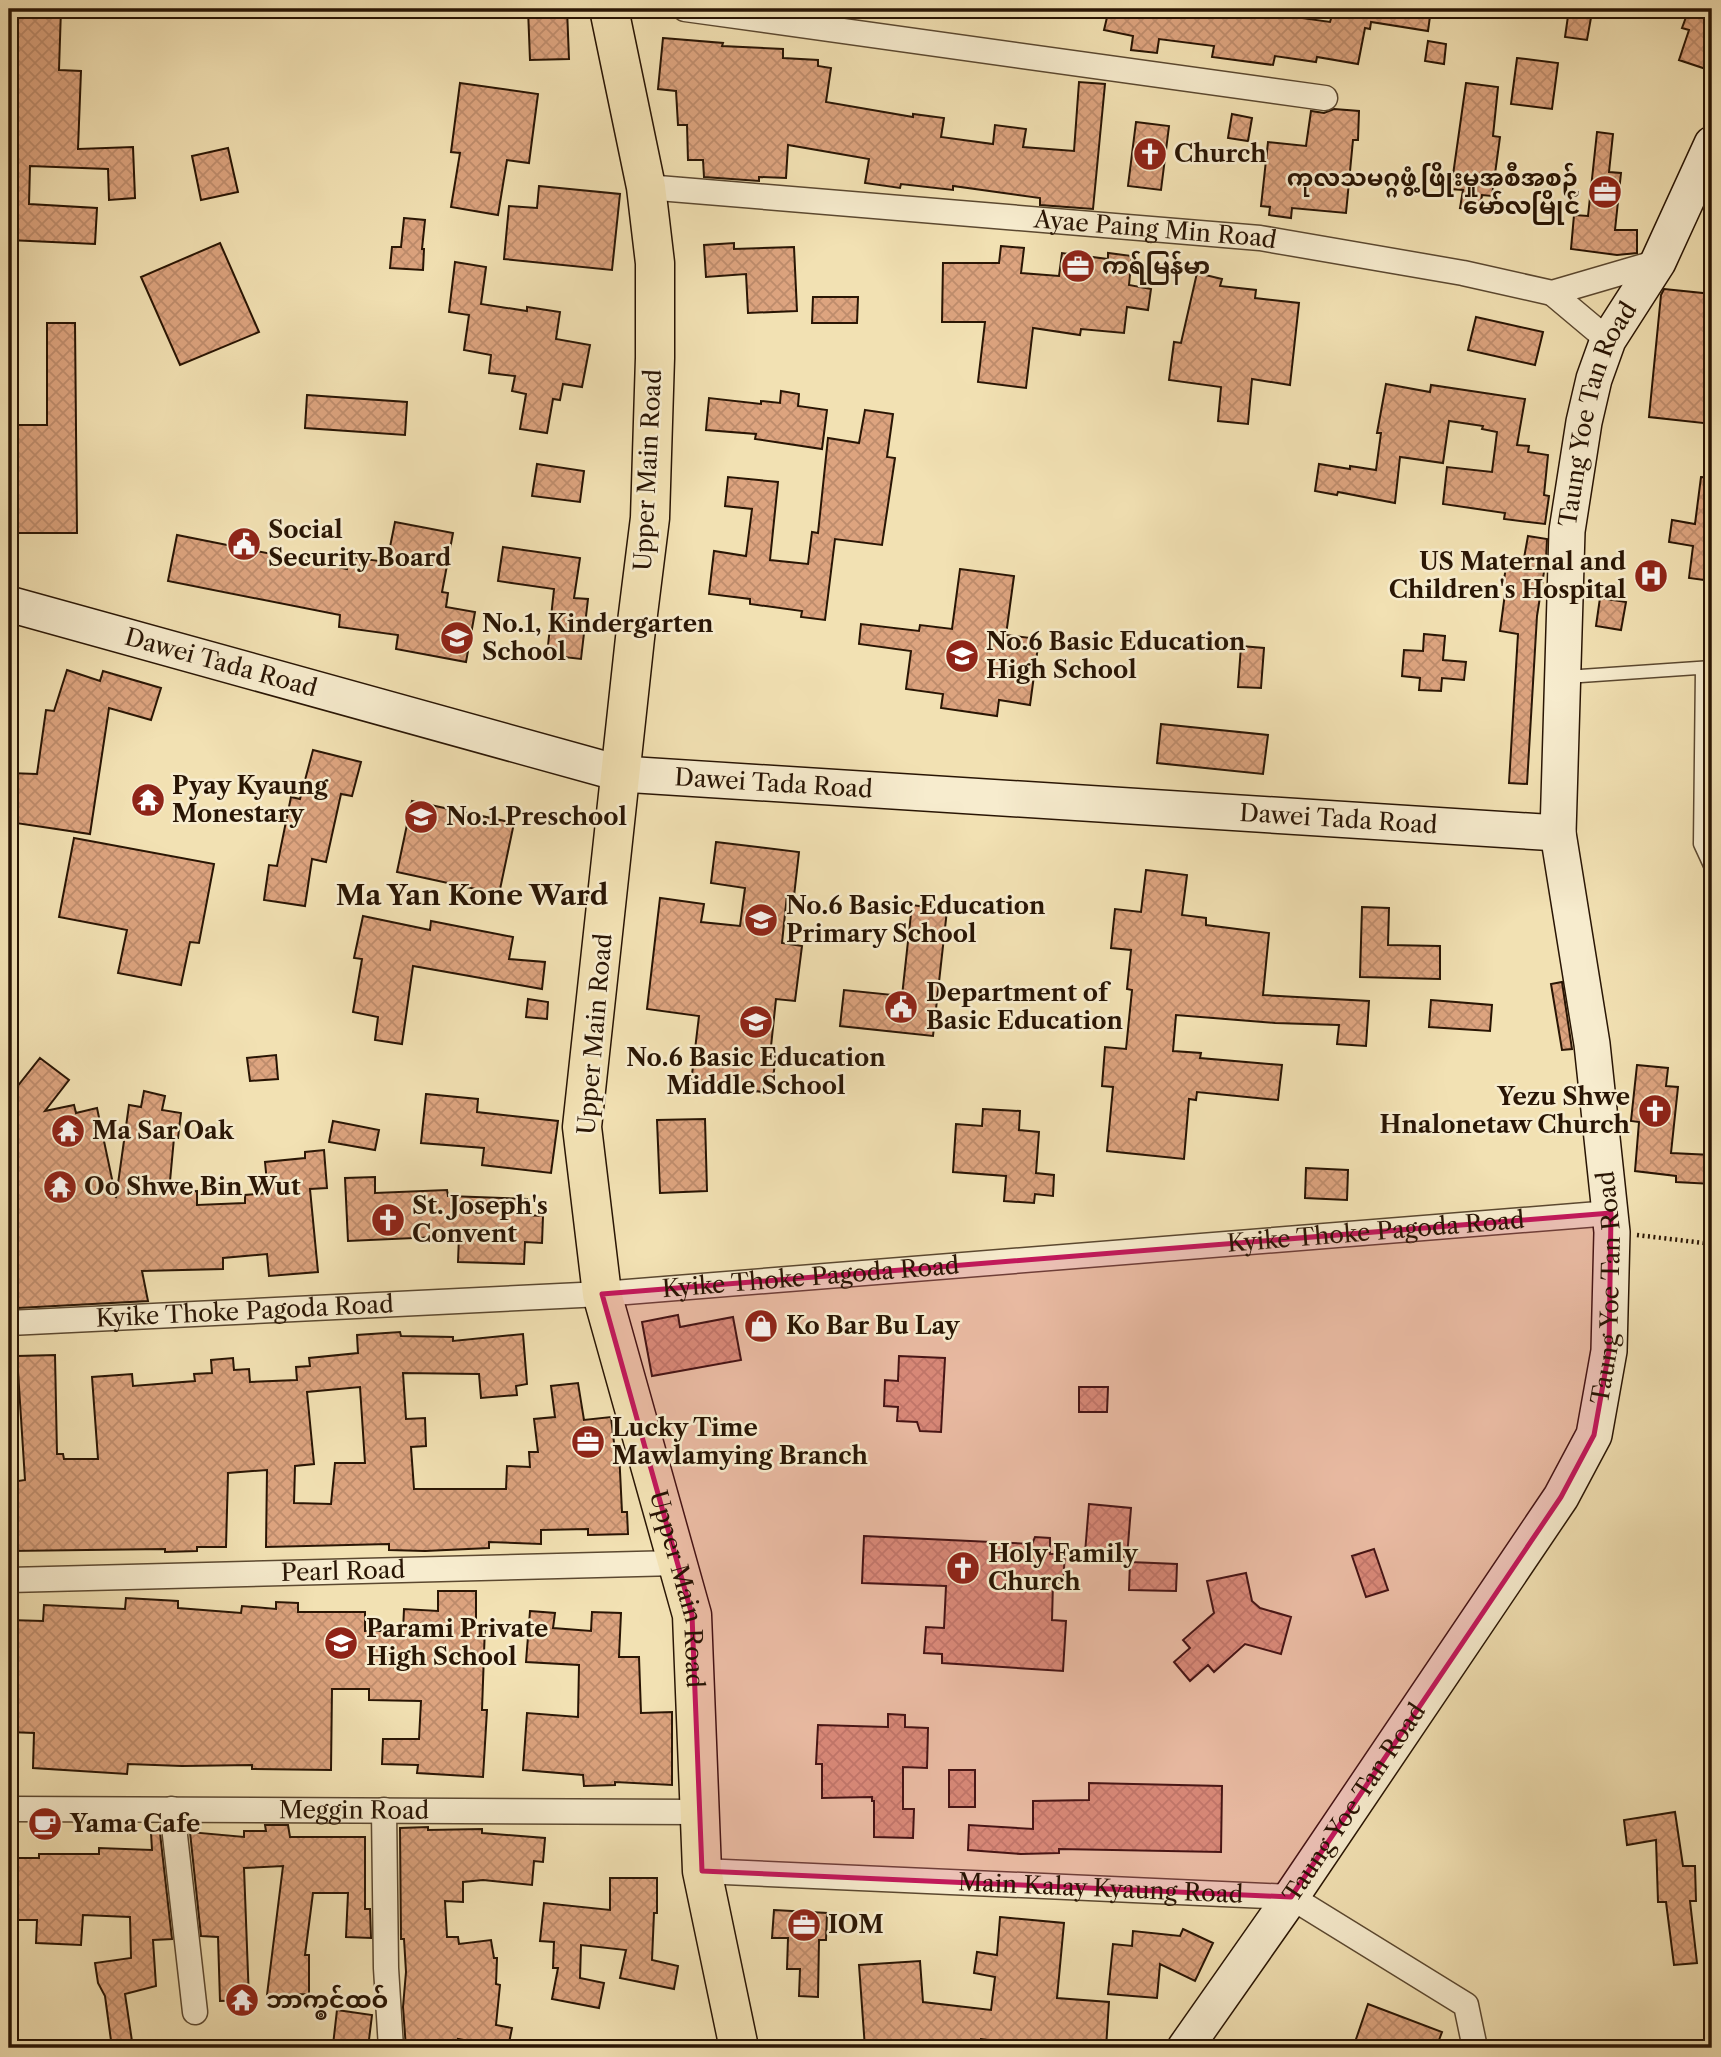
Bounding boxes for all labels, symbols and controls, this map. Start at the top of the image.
church icon: Church [1131,135,1169,173]
place label: Church [1174,139,1267,168]
place label: ကုလသမဂ္ဂဖွံ့ဖြိုးမှုအစီအစဉ် မော်လမြိုင် [1287,162,1580,225]
office icon: ကုလသမဂ္ဂဖွံ့ဖြိုးမှုအစီအစဉ် မော်လမြိုင် [1586,173,1624,211]
street label: Ayae Paing Min Road [1032,204,1279,255]
office icon: ကရ်မြန်မာ [1059,247,1097,285]
place label: ကရ်မြန်မာ [1102,250,1210,285]
street label: Taung Yoe Tan Road [1553,296,1643,529]
street label: Upper Main Road [628,368,667,572]
place label: Social Security Board [268,515,451,572]
public building icon: Social Security Board [225,525,263,563]
place label: US Maternal and Children's Hospital [1389,547,1626,604]
hospital icon: US Maternal and Children's Hospital [1632,557,1670,595]
place label: No.1, Kindergarten School [482,609,714,666]
school or university icon: No.1, Kindergarten School [438,619,476,657]
street label: Dawei Tada Road [122,622,321,703]
place label: No.6 Basic Education High School [986,627,1246,684]
school or university icon: No.6 Basic Education High School [943,637,981,675]
street label: Dawei Tada Road [674,762,874,804]
place label: Pyay Kyaung Monestary [172,771,329,828]
temple icon: Pyay Kyaung Monestary [129,781,167,819]
school or university icon: No.1 Preschool [402,798,440,836]
street label: Dawei Tada Road [1239,798,1439,839]
place label: No.1 Preschool [446,802,627,831]
district label: Ma Yan Kone Ward [336,878,609,912]
place label: No.6 Basic Education Primary School [786,891,1046,948]
school or university icon: No.6 Basic Education Primary School [742,901,780,939]
street label: Upper Main Road [571,932,618,1136]
place label: Department of Basic Education [926,978,1124,1035]
public building icon: Department of Basic Education [882,988,920,1026]
school or university icon: No.6 Basic Education Middle School [737,1003,775,1041]
place label: No.6 Basic Education Middle School [626,1043,886,1100]
place label: Yezu Shwe Hnalonetaw Church [1379,1082,1631,1139]
church icon: Yezu Shwe Hnalonetaw Church [1636,1092,1674,1130]
temple icon: Ma Sar Oak [49,1112,87,1150]
place label: Ma Sar Oak [92,1116,235,1145]
temple icon: Oo Shwe Bin Wut [41,1168,79,1206]
street label: Taung Yoe Tan Road [1585,1169,1626,1406]
place label: Oo Shwe Bin Wut [84,1172,301,1201]
place label: St. Joseph's Convent [412,1191,548,1248]
church icon: St. Joseph's Convent [369,1201,407,1239]
street label: Kyike Thoke Pagoda Road [1226,1205,1526,1258]
street label: Kyike Thoke Pagoda Road [661,1250,961,1303]
street label: Kyike Thoke Pagoda Road [95,1289,395,1333]
shop icon: Ko Bar Bu Lay [742,1307,780,1345]
place label: Ko Bar Bu Lay [786,1311,961,1340]
place label: Lucky Time Mawlamying Branch [612,1413,869,1470]
office icon: Lucky Time Mawlamying Branch [569,1423,607,1461]
street label: Upper Main Road [644,1487,710,1689]
place label: Holy Family Church [988,1539,1139,1596]
church icon: Holy Family Church [944,1549,982,1587]
street label: Pearl Road [280,1555,406,1587]
place label: Parami Private High School [366,1614,548,1671]
school or university icon: Parami Private High School [322,1624,360,1662]
street label: Taung Yoe Tan Road [1277,1697,1432,1908]
street label: Meggin Road [279,1795,430,1825]
cafe icon: Yama Cafe [26,1805,64,1843]
place label: Yama Cafe [69,1809,200,1838]
street label: Main Kalay Kyaung Road [958,1867,1244,1909]
office icon: IOM [785,1906,823,1944]
place label: IOM [828,1910,884,1939]
temple icon: ဘာက္ၜၚ်ထဝ် [223,1981,261,2019]
place label: ဘာက္ၜၚ်ထဝ် [266,1984,388,2020]

